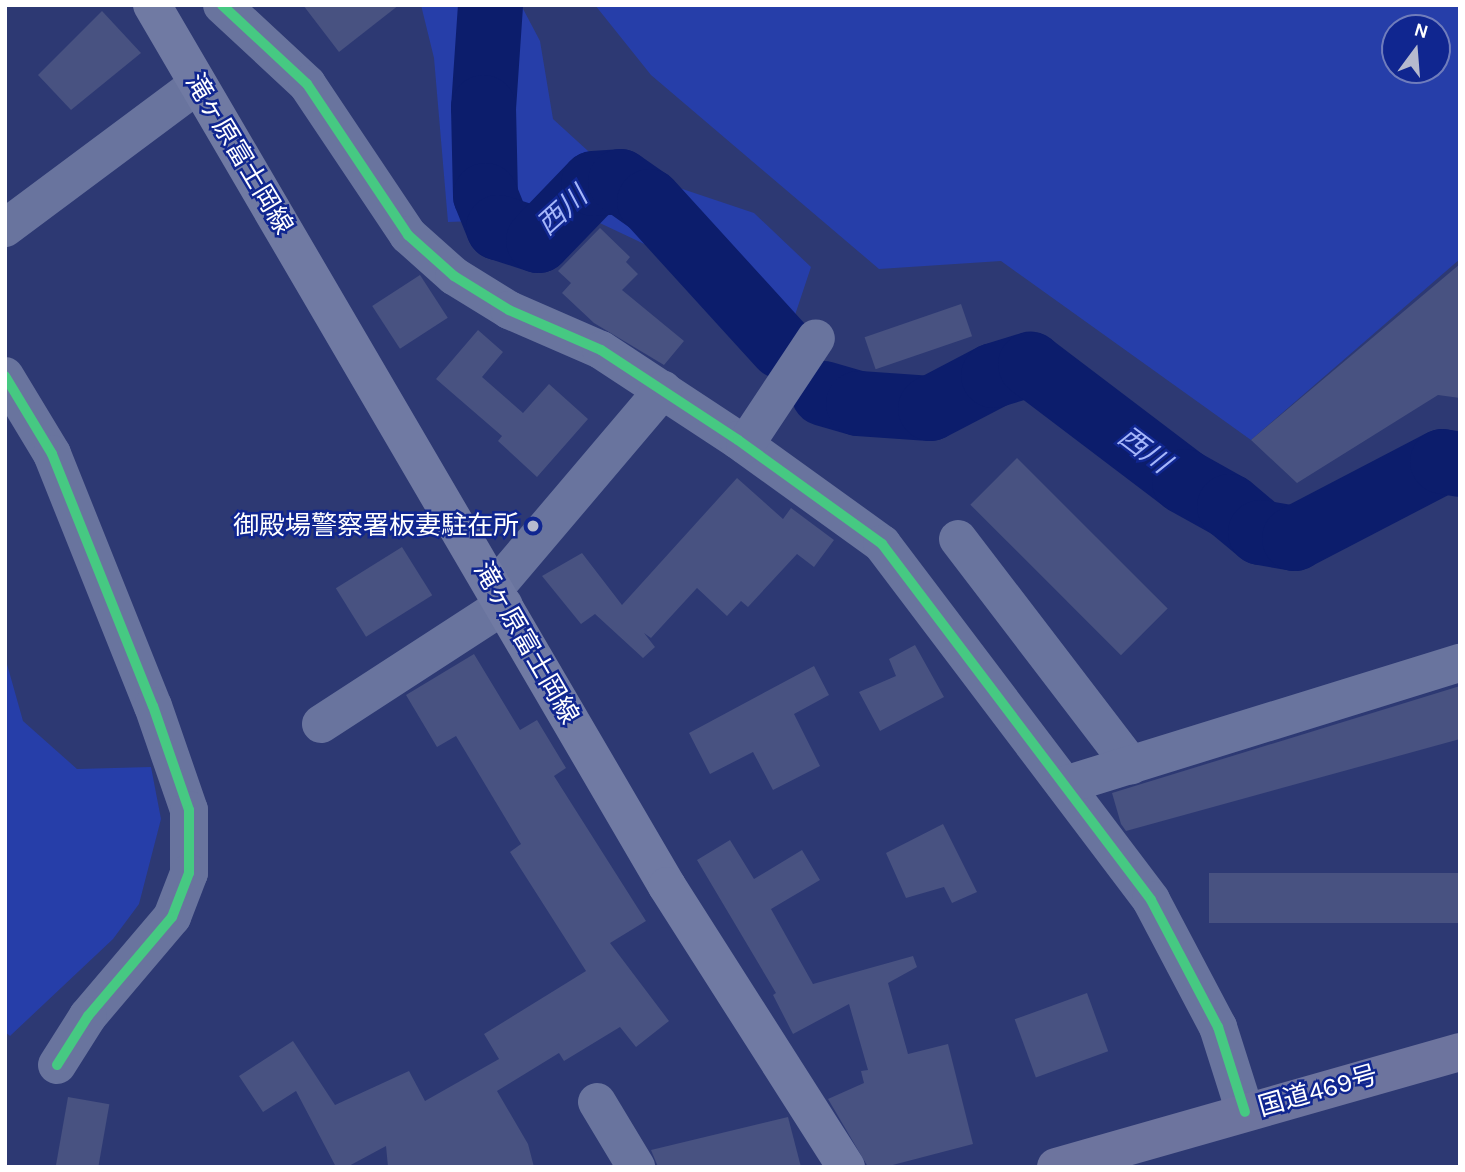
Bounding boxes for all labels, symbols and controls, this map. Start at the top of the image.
north arrow [1381,14,1451,84]
text: N [1412,18,1431,43]
street label: 滝ヶ原富士岡線 [179,68,299,240]
water label: 西川 [530,180,594,242]
water label: 西川 [1112,420,1176,480]
place label: 御殿場警察署板妻駐在所 [233,510,519,542]
marker: 御殿場警察署板妻駐在所 [525,518,541,534]
street label: 滝ヶ原富士岡線 [467,556,585,730]
street label: 国道469号 [1255,1059,1381,1123]

